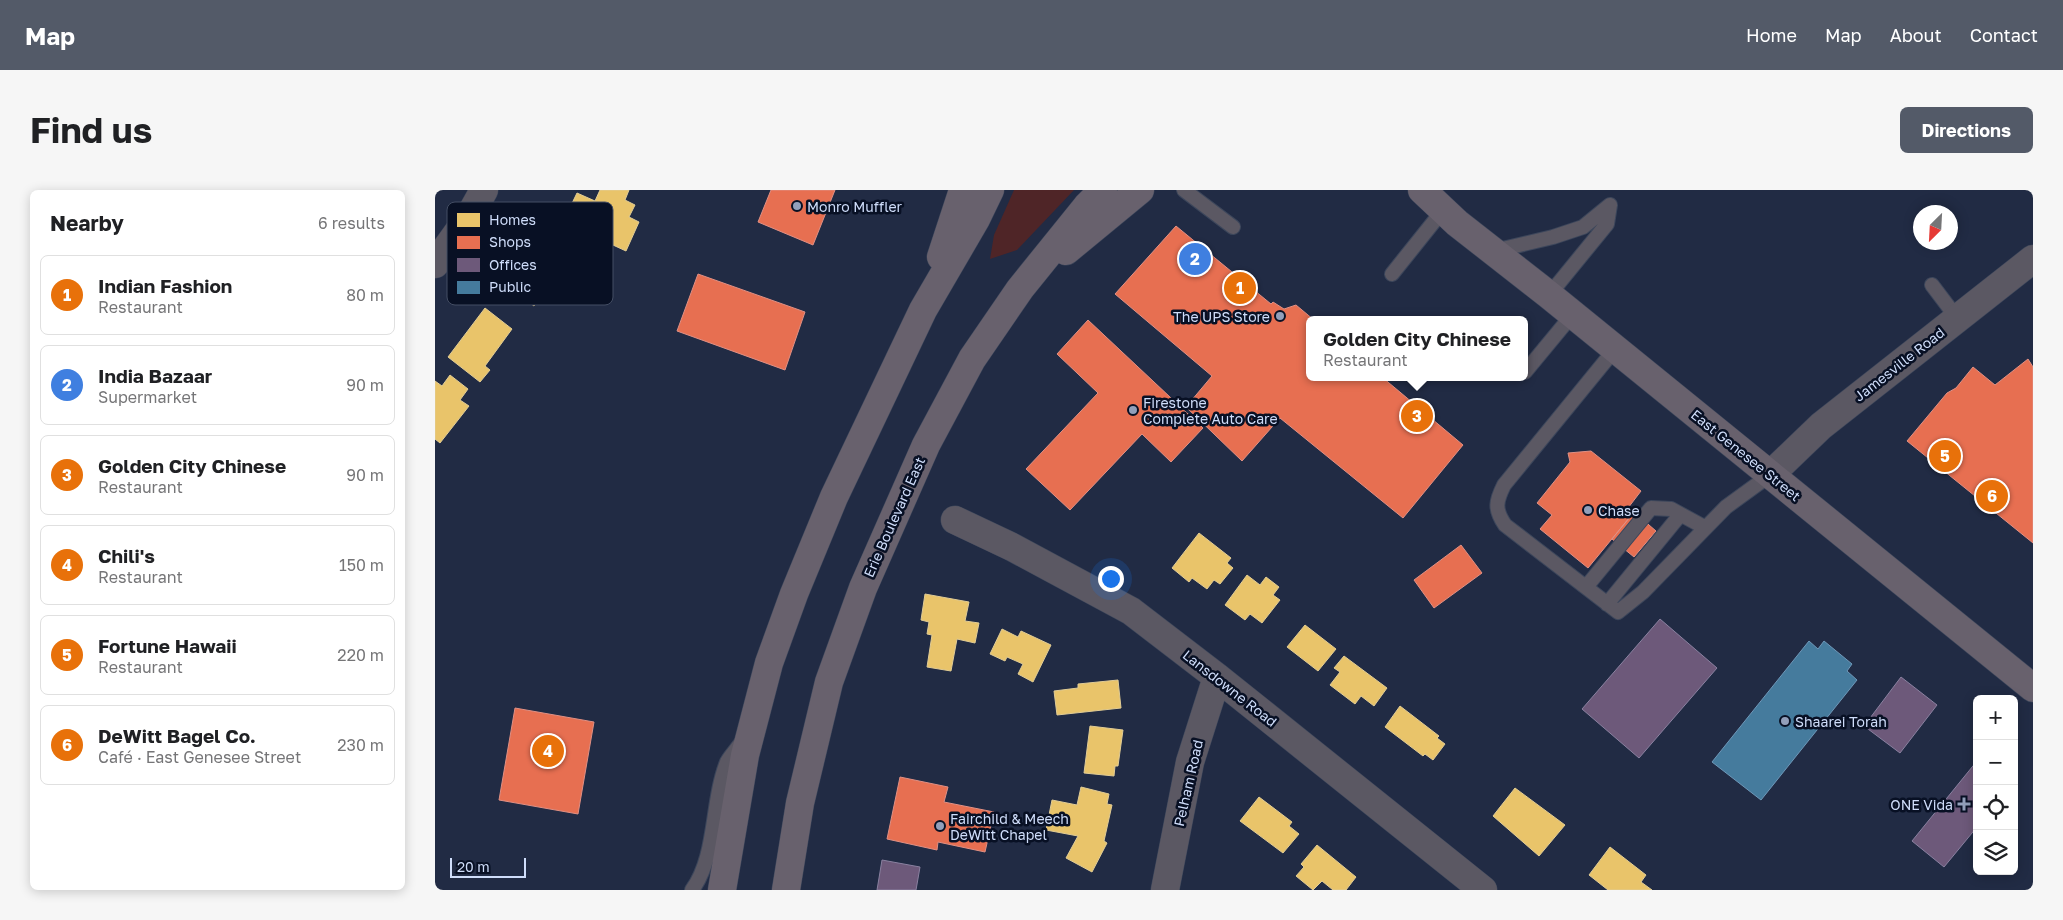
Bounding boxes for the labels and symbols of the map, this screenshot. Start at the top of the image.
place label: Monro Muffler [807,198,903,215]
marker: Monro Muffler [791,200,803,212]
legend [447,202,613,305]
north arrow [1913,205,1958,250]
text: Homes [489,211,536,228]
text: Shops [489,233,531,250]
pin: 2 [1179,240,1211,278]
text: Offices [489,256,537,273]
pin: 1 [1224,269,1256,307]
text: Public [489,278,531,295]
place label: The UPS Store [1173,308,1270,325]
marker: The UPS Store [1274,310,1286,322]
street label: Jamesville Road [1850,323,1948,405]
place label: Firestone Complete Auto Care [1143,394,1278,427]
pin: 3 [1401,397,1433,435]
marker: Firestone Complete Auto Care [1127,404,1139,416]
street label: East Genesee Street [1688,406,1804,504]
pin: 5 [1929,437,1961,475]
street label: Erie Boulevard East [860,454,928,580]
pin: 6 [1976,477,2008,515]
place label: Chase [1598,502,1640,519]
marker: Chase [1582,504,1594,516]
your location [1098,566,1124,592]
street label: Lansdowne Road [1180,646,1280,730]
place label: Shaarei Torah [1795,713,1887,730]
marker: Shaarei Torah [1779,715,1791,727]
pin: 4 [532,732,564,770]
street label: Pelham Road [1170,738,1206,828]
place label: ONE Vida [1890,796,1953,813]
marker: ONE Vida [1957,797,1971,811]
place label: Fairchild & Meech DeWitt Chapel [950,810,1069,843]
marker: Fairchild & Meech DeWitt Chapel [934,820,946,832]
scale bar [450,855,526,878]

